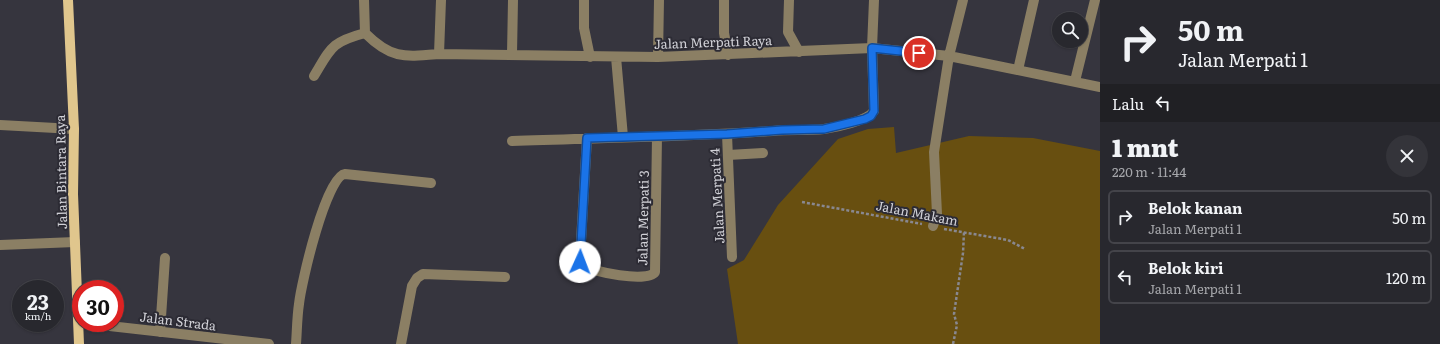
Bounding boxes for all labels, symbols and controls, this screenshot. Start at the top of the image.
text: 50 m [1178,8,1244,50]
map controls [1052,12,1088,48]
button: search [1052,12,1088,48]
icon: right [1112,16,1164,68]
street label: Jalan Merpati Raya [654,30,772,53]
pin [902,36,936,70]
icon: arrive [908,42,930,64]
text: Jalan Merpati 1 [1178,46,1308,73]
text: Lalu [1112,92,1144,115]
icon: left [1152,92,1174,114]
street label: Jalan Bintara Raya [50,114,71,230]
text: 1 mnt [1112,129,1179,164]
button: close [1386,135,1428,177]
street label: Jalan Merpati 4 [705,148,728,244]
text: 220 m · 11:44 [1112,162,1186,181]
street label: Jalan Merpati 3 [632,170,653,266]
street label: Jalan Makam [874,195,960,230]
text: Belok kanan [1148,196,1242,219]
icon: right [1114,206,1136,228]
text: 50 m [1392,206,1426,229]
text: Jalan Merpati 1 [1148,219,1242,238]
position arrow [559,241,601,283]
text: Belok kiri [1148,256,1224,279]
icon: left [1114,266,1136,288]
text: 120 m [1386,266,1426,289]
text: Jalan Merpati 1 [1148,279,1242,298]
speed limit sign: 30 [72,280,124,332]
text: 23 [27,286,49,316]
street label: Jalan Strada [139,306,217,335]
text: km/h [25,308,51,323]

